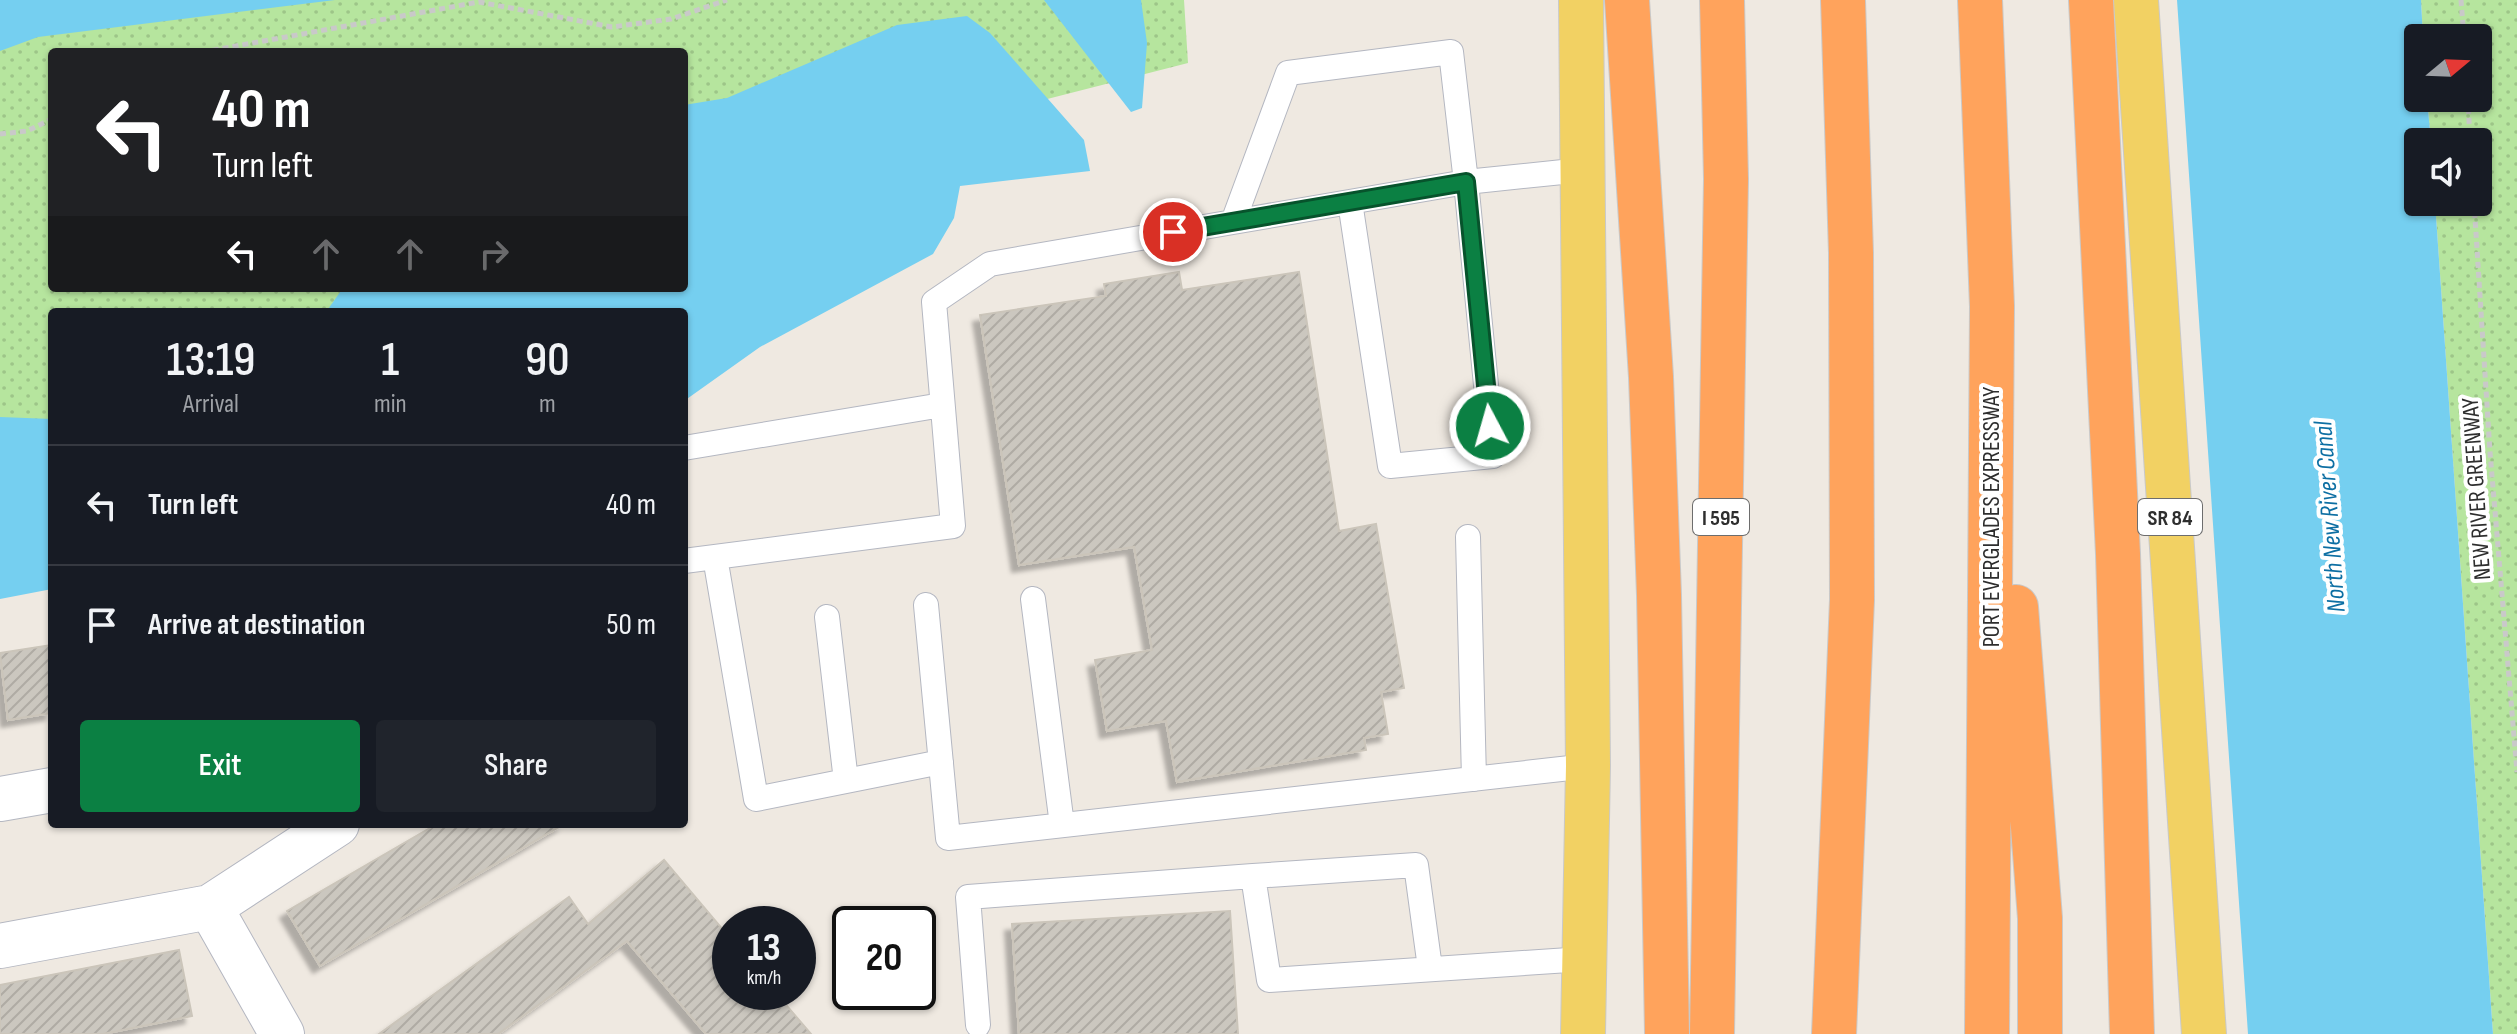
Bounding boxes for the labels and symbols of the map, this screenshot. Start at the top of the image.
north arrow [2404,24,2492,112]
pin [1139,198,1207,266]
position arrow [1448,384,1532,468]
street label: PORT EVERGLADES EXPRESSWAY [1977,387,2006,647]
street label: NEW RIVER GREENWAY [2456,397,2497,581]
water label: North New River Canal [2308,419,2353,614]
road number: I 595 [1693,499,1749,535]
road number: SR 84 [2138,499,2202,535]
speed limit sign: 20 [832,906,936,1010]

